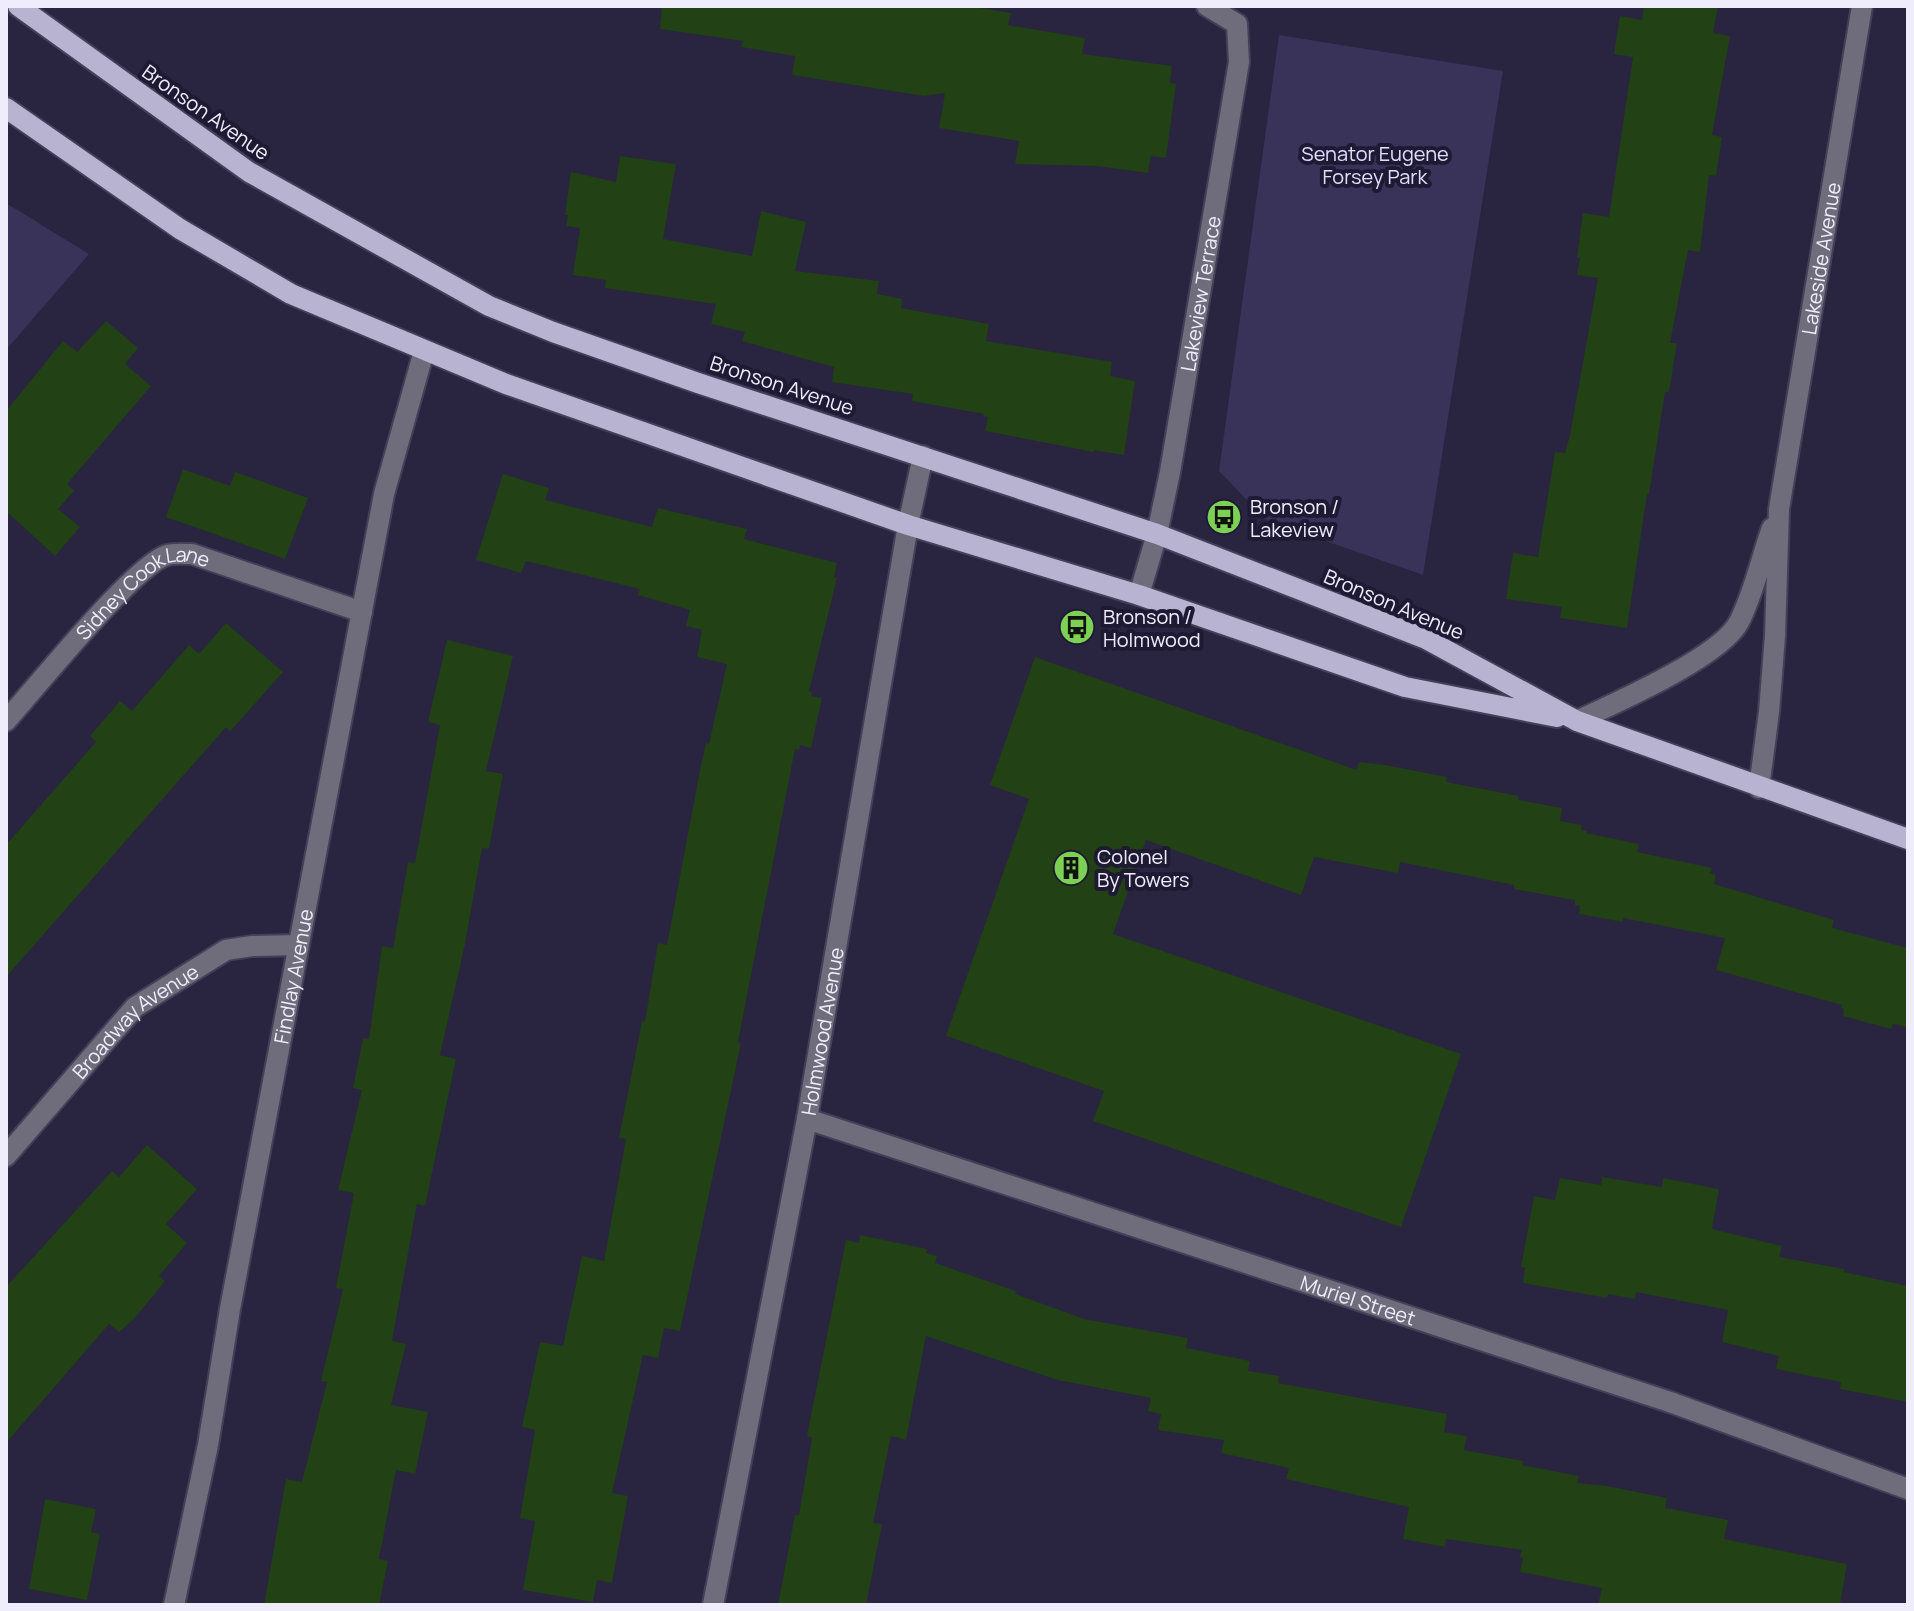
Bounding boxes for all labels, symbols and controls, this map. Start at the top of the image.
street label: Bronson Avenue [137,58,275,166]
park label: Senator Eugene Forsey Park [1301,140,1449,190]
street label: Lakeside Avenue [1795,180,1846,337]
street label: Lakeview Terrace [1174,214,1226,373]
street label: Bronson Avenue [707,349,857,421]
place label: Bronson / Lakeview [1250,493,1339,543]
bus stop icon: Bronson / Lakeview [1205,498,1243,536]
street label: Sidney Cook Lane [69,540,214,645]
street label: Bronson Avenue [1320,562,1468,646]
place label: Bronson / Holmwood [1103,603,1201,653]
bus stop icon: Bronson / Holmwood [1058,608,1096,646]
place label: Colonel By Towers [1097,843,1190,893]
building icon: Colonel By Towers [1052,849,1090,887]
street label: Findlay Avenue [267,907,319,1046]
street label: Holmwood Avenue [794,945,849,1117]
street label: Broadway Avenue [66,957,203,1084]
street label: Muriel Street [1297,1268,1419,1331]

